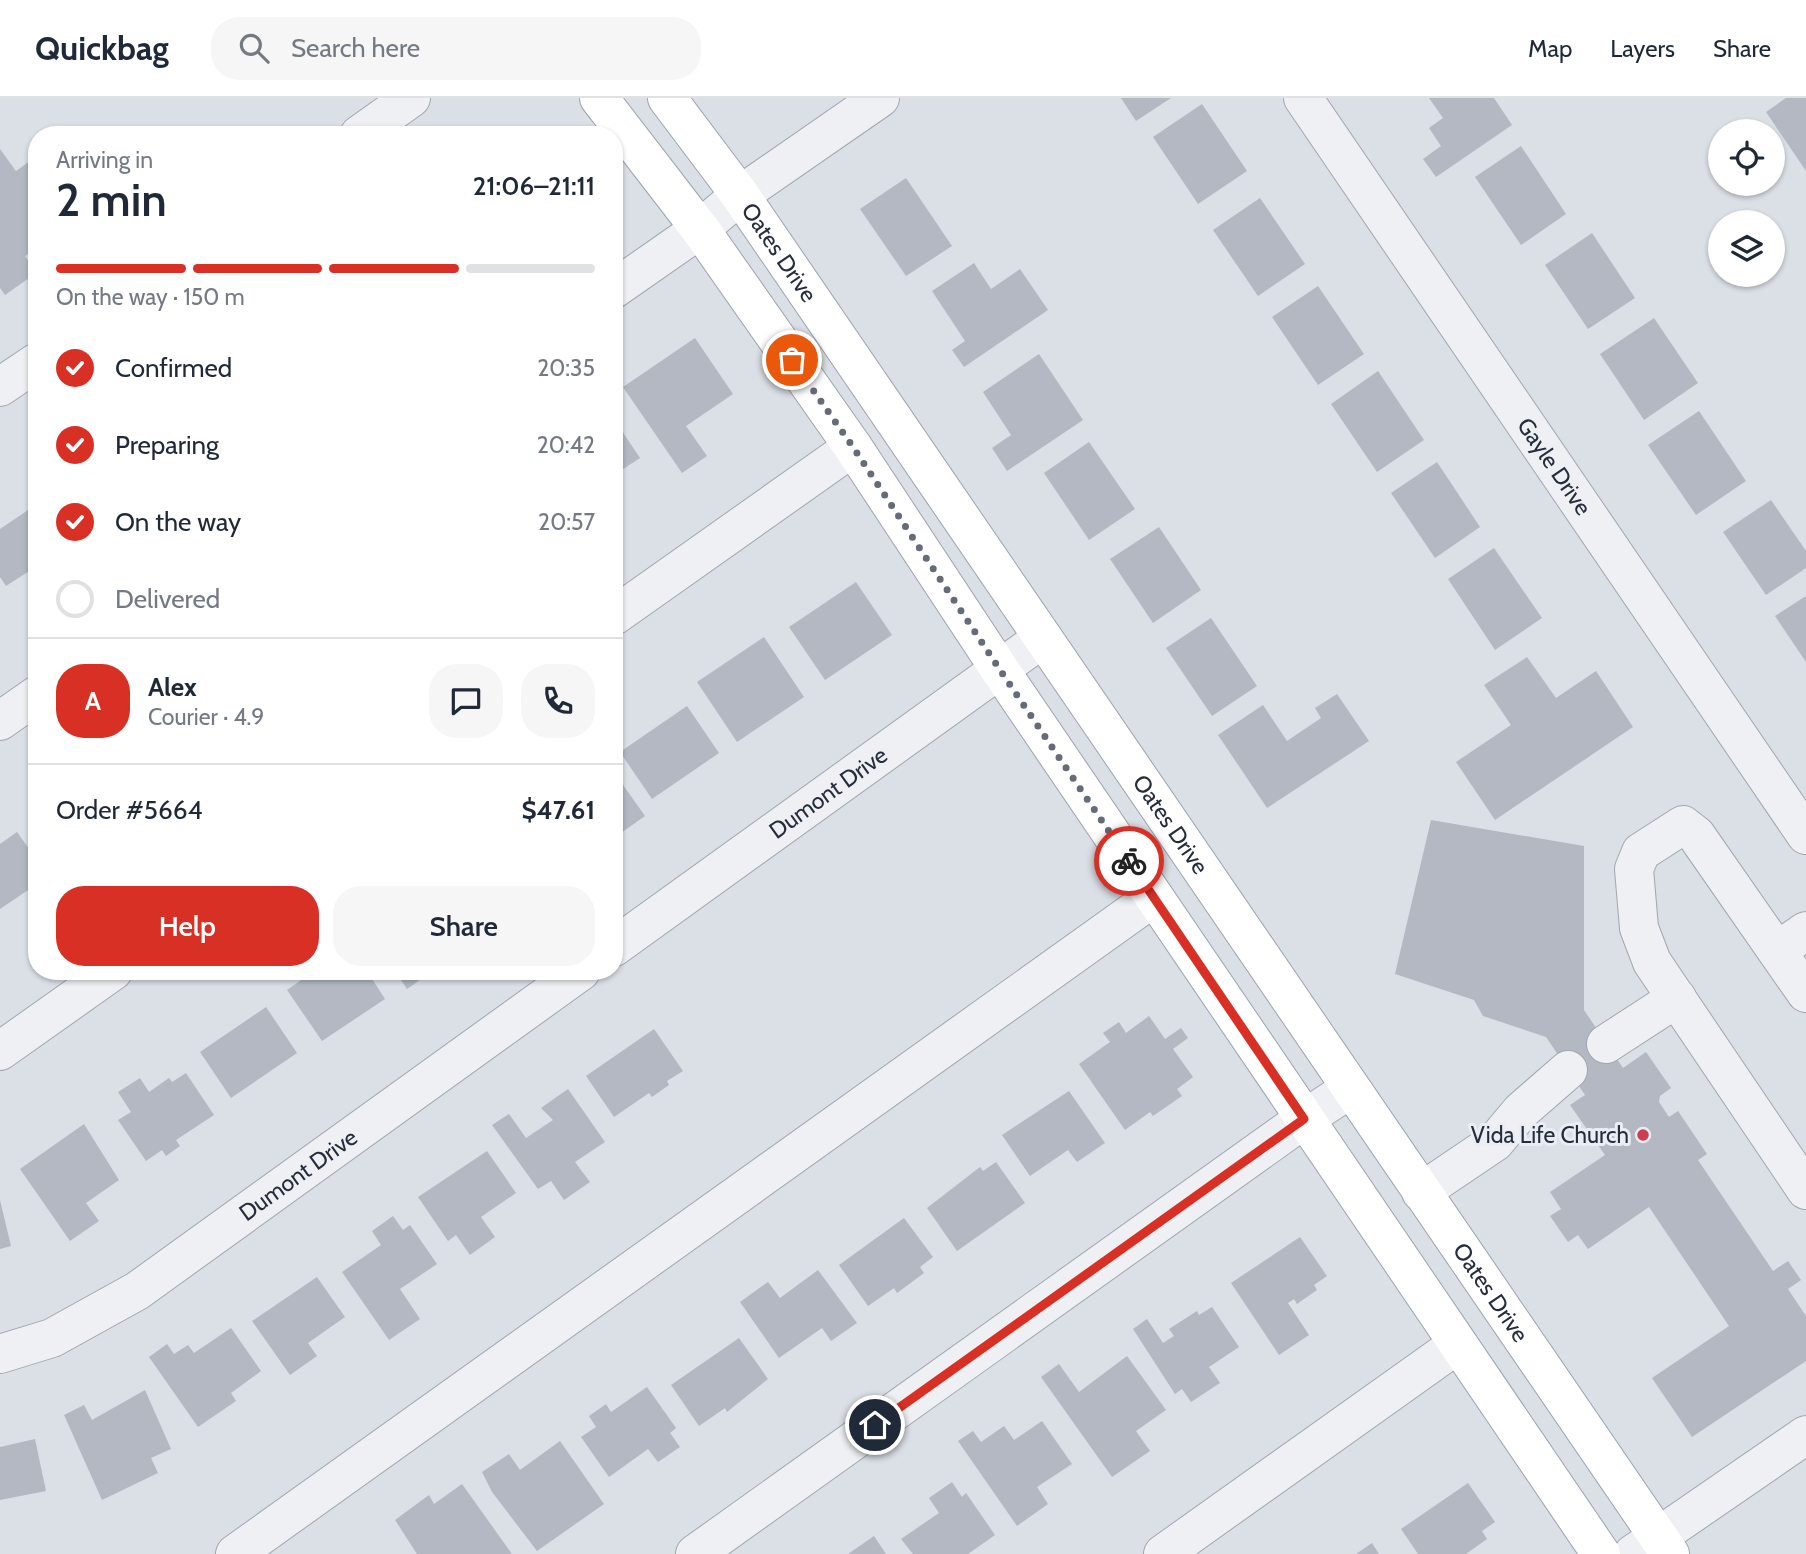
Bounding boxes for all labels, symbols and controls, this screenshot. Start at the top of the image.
search box [211,17,701,80]
text: Quickbag [35,28,169,68]
icon: search [235,29,273,67]
text: Search here [291,32,420,64]
text: Map [1528,34,1572,63]
text: Layers [1610,34,1675,63]
text: Share [1713,34,1771,63]
map controls [1708,119,1785,287]
button: locate [1708,119,1785,196]
text: Arriving in [56,146,153,174]
text: 21:06–21:11 [473,170,595,202]
text: 2 min [56,172,167,228]
street label: Oates Drive [736,197,823,308]
button: layers [1708,210,1785,287]
text: On the way · 150 m [56,283,245,311]
pin [762,330,822,390]
icon: bag [773,341,811,379]
icon: check [56,349,94,387]
text: Confirmed [115,352,232,384]
text: 20:35 [537,354,595,382]
street label: Gayle Drive [1511,412,1598,521]
icon: check [56,426,94,464]
text: Preparing [115,429,219,461]
text: 20:42 [537,431,595,459]
icon: check [56,503,94,541]
text: On the way [115,506,241,538]
text: 20:57 [538,508,595,536]
text: Delivered [115,583,220,615]
button: chat [429,664,503,738]
button: phone [521,664,595,738]
text: Alex [148,671,197,703]
text: A [85,685,101,717]
text: Courier · 4.9 [148,703,264,731]
street label: Dumont Drive [764,741,893,845]
street label: Oates Drive [1127,769,1215,880]
text: Order #5664 [56,794,202,826]
text: $47.61 [521,794,595,826]
courier [1094,826,1164,896]
icon: bike [1110,842,1148,880]
button: Help [56,886,319,966]
button: Share [333,886,595,966]
place label: Vida Life Church [1471,1121,1629,1149]
street label: Dumont Drive [234,1123,363,1227]
marker: Vida Life Church [1635,1127,1651,1143]
street label: Oates Drive [1447,1237,1535,1347]
pin [845,1395,905,1455]
icon: home [856,1406,894,1444]

